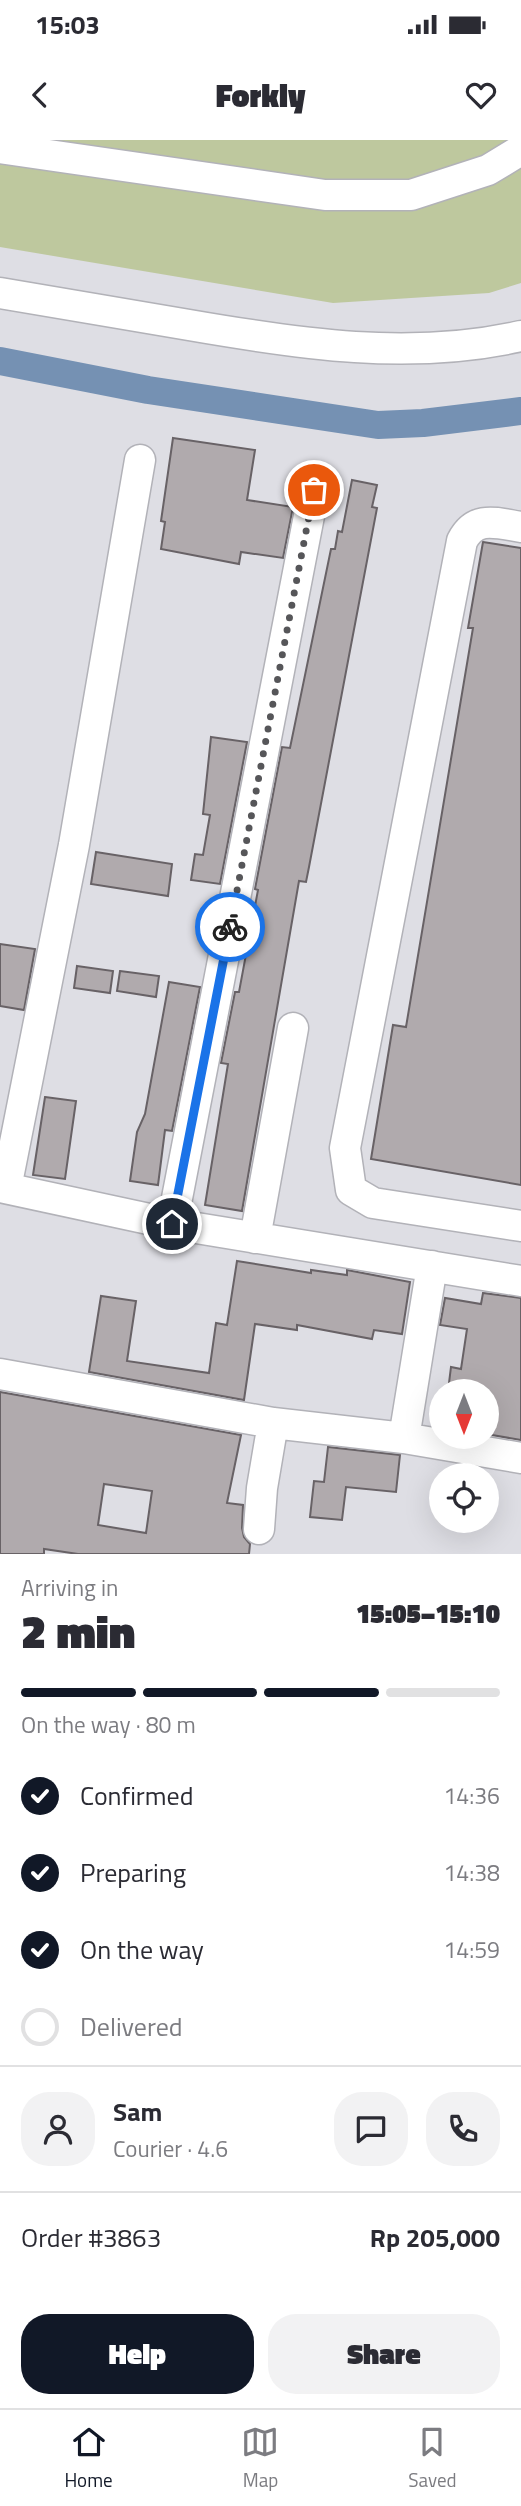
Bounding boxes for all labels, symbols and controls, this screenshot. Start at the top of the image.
text: 15:03 [35,5,100,44]
text: Forkly [216,71,305,119]
icon: back [21,76,59,114]
icon: heart [462,76,500,114]
pin [284,460,344,520]
icon: bag [295,471,333,509]
courier [195,892,265,962]
icon: bike [211,908,249,946]
pin [142,1194,202,1254]
icon: home [153,1205,191,1243]
north arrow [429,1379,499,1449]
map controls [429,1379,499,1533]
button: locate [429,1463,499,1533]
text: Arriving in [21,1570,118,1605]
text: 15:05–15:10 [356,1594,500,1633]
text: 2 min [21,1596,135,1666]
text: On the way · 80 m [21,1707,196,1742]
text: Confirmed [80,1776,194,1815]
icon: check [21,1777,59,1815]
text: 14:36 [443,1778,500,1813]
text: Preparing [80,1853,186,1892]
icon: check [21,1854,59,1892]
text: 14:38 [443,1855,500,1890]
text: On the way [80,1930,204,1969]
icon: check [21,1931,59,1969]
text: 14:59 [443,1932,500,1967]
text: Delivered [80,2007,183,2046]
button: person [21,2092,95,2166]
text: Sam [113,2092,162,2131]
button: chat [334,2092,408,2166]
button: phone [426,2092,500,2166]
text: Courier · 4.6 [113,2131,228,2166]
text: Order #3863 [21,2218,161,2257]
text: Rp 205,000 [370,2218,500,2257]
button: Help [21,2314,254,2394]
button: Share [268,2314,500,2394]
tab: Home [64,2423,113,2494]
tab: Map [241,2423,279,2494]
tab: Saved [408,2423,457,2494]

